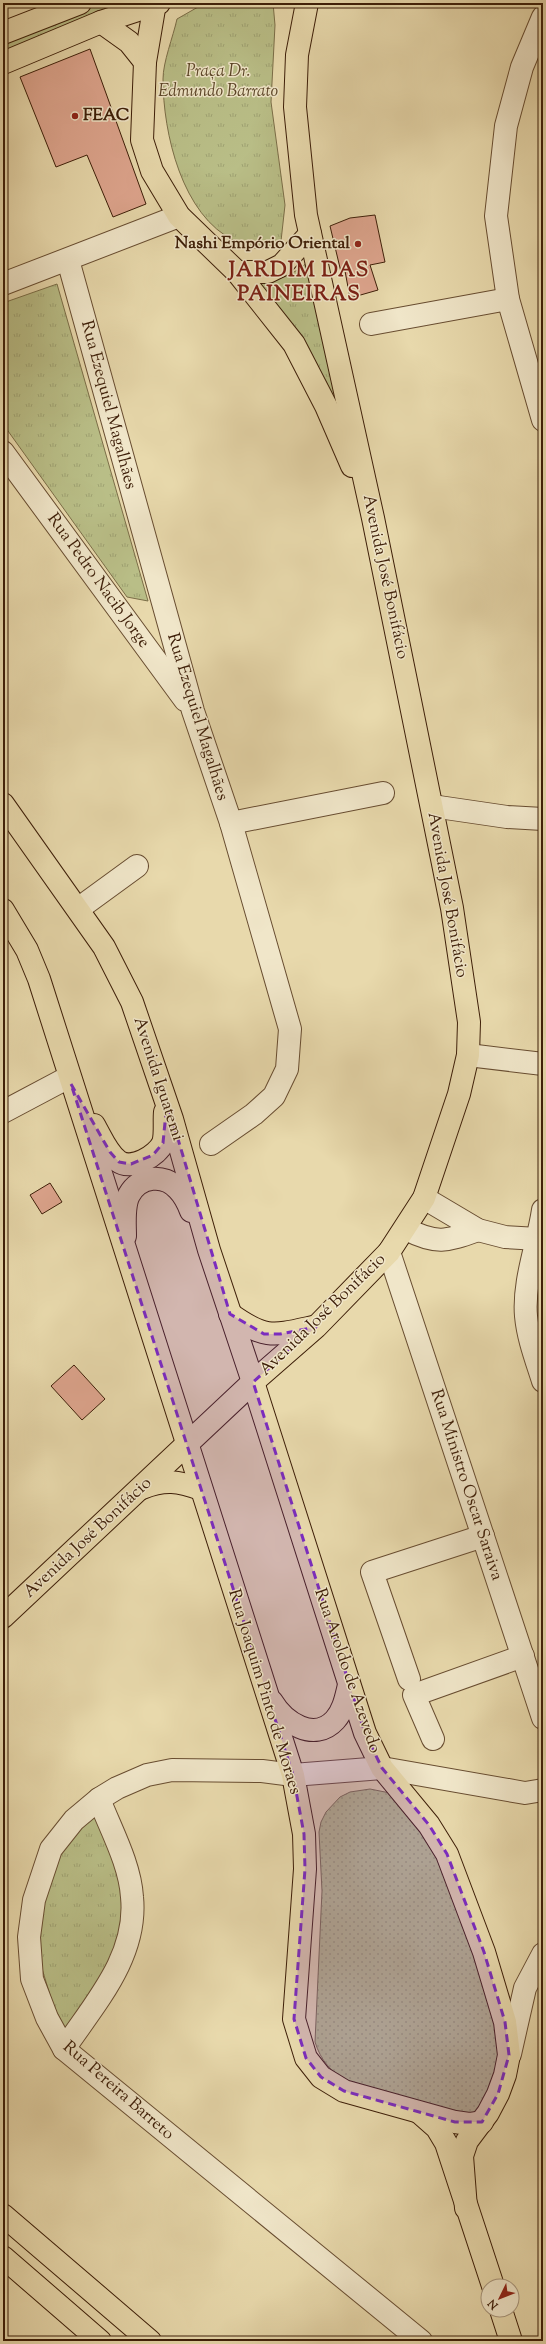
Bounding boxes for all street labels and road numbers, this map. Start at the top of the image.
street label: Rua Ezequiel Magalhães [74,318,142,492]
street label: Avenida José Bonifácio [356,493,414,661]
street label: Rua Pedro Nacib Jorge [41,509,155,653]
street label: Rua Ezequiel Magalhães [160,630,234,804]
street label: Avenida José Bonifácio [421,810,473,980]
street label: Avenida Iguatemi [127,1014,189,1144]
street label: Avenida José Bonifácio [254,1248,392,1382]
street label: Rua Ministro Oscar Saraiva [424,1386,508,1584]
street label: Avenida José Bonifácio [19,1472,157,1604]
street label: Rua Aroldo de Azevedo [308,1585,386,1757]
street label: Rua Joaquim Pinto de Moraes [221,1586,307,1798]
street label: Rua Pereira Barreto [57,2036,179,2146]

